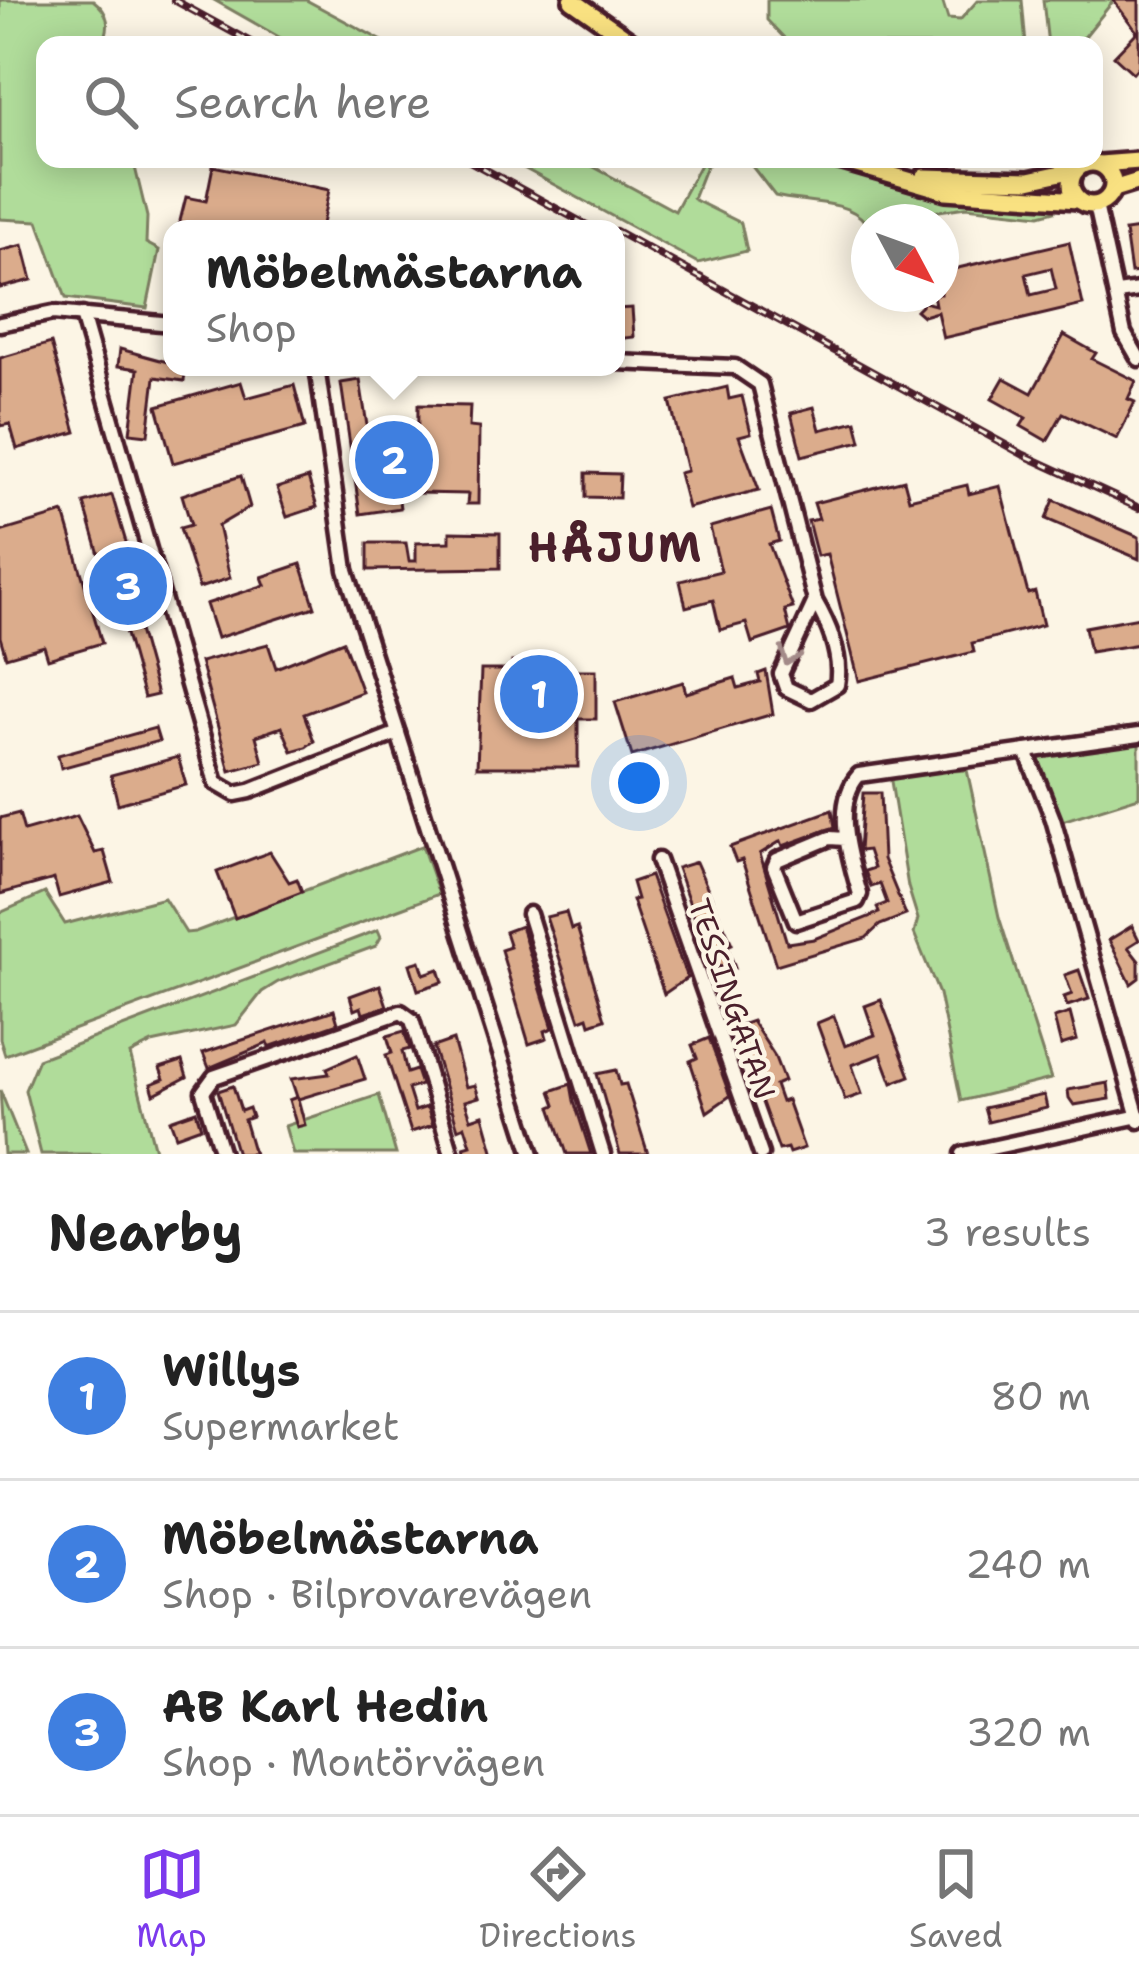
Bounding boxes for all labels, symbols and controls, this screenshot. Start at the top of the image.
search box [36,36,1103,168]
icon: search [78,69,144,135]
text: Search here [174,72,431,132]
north arrow [851,204,959,312]
popup [163,220,625,376]
text: Möbelmästarna [206,242,582,302]
text: Shop [206,302,297,354]
pin: 2 [355,415,433,505]
district label: HÅJUM [528,519,704,575]
pin: 3 [89,541,167,631]
one-way arrow [779,645,803,666]
pin: 1 [500,649,578,739]
your location [609,753,669,813]
street label: TESSINGATAN [679,893,785,1105]
text: Nearby [48,1198,243,1266]
text: 3 results [924,1206,1091,1258]
text: Willys [162,1340,300,1400]
text: 1 [78,1370,96,1422]
text: 80 m [990,1370,1091,1422]
text: Supermarket [162,1400,400,1452]
text: Möbelmästarna [162,1508,539,1568]
text: 2 [73,1538,101,1590]
text: 240 m [965,1538,1091,1590]
text: Shop · Bilprovarevägen [162,1568,592,1620]
text: AB Karl Hedin [162,1676,488,1736]
text: 3 [73,1706,101,1758]
text: 320 m [966,1706,1091,1758]
text: Shop · Montörvägen [162,1736,545,1788]
tab: Map [136,1841,207,1958]
tab: Directions [479,1841,637,1958]
tab: Saved [909,1841,1003,1958]

